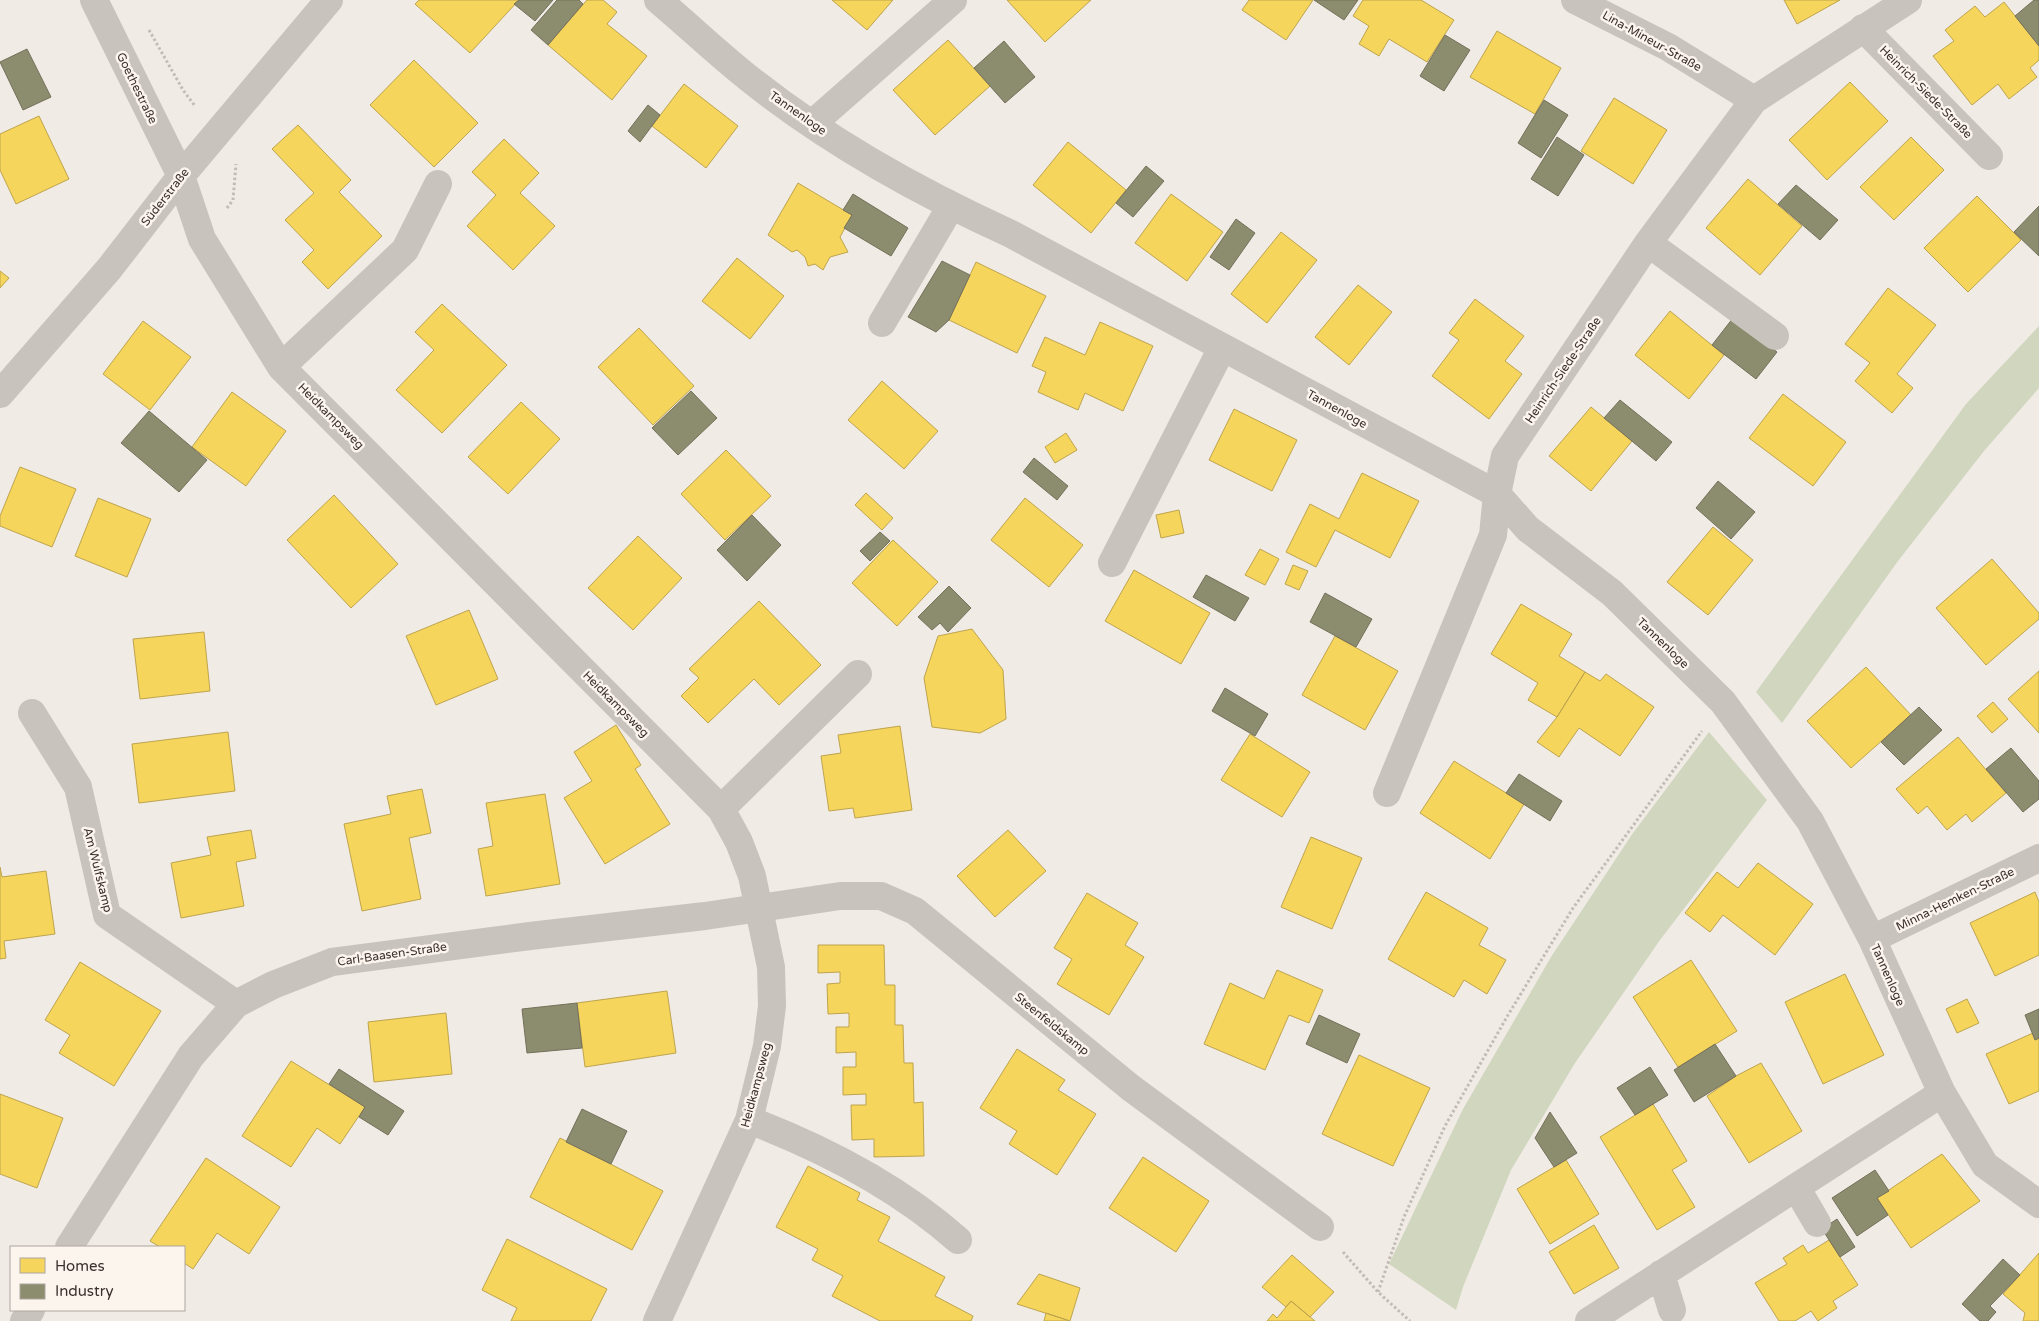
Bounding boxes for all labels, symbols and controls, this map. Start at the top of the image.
street label: Lina-Mineur-Straße [1600,8,1704,74]
street label: Heinrich-Siede-Straße [1877,43,1975,141]
street label: Goethestraße [114,50,160,126]
street label: Tannenloge [767,88,829,138]
street label: Süderstraße [138,165,192,229]
street label: Heinrich-Siede-Straße [1522,314,1604,426]
street label: Heidkampsweg [295,380,367,452]
street label: Tannenloge [1305,387,1370,431]
street label: Tannenloge [1634,615,1692,671]
street label: Heidkampsweg [580,668,652,740]
street label: Am Wulfskamp [81,826,115,914]
street label: Minna-Hemken-Straße [1894,864,2017,934]
street label: Carl-Baasen-Straße [336,939,448,969]
street label: Tannenloge [1868,942,1908,1008]
street label: Steenfeldskamp [1012,990,1092,1058]
street label: Heidkampsweg [738,1041,774,1129]
legend [10,1246,185,1311]
text: Homes [55,1257,105,1275]
text: Industry [55,1282,114,1300]

